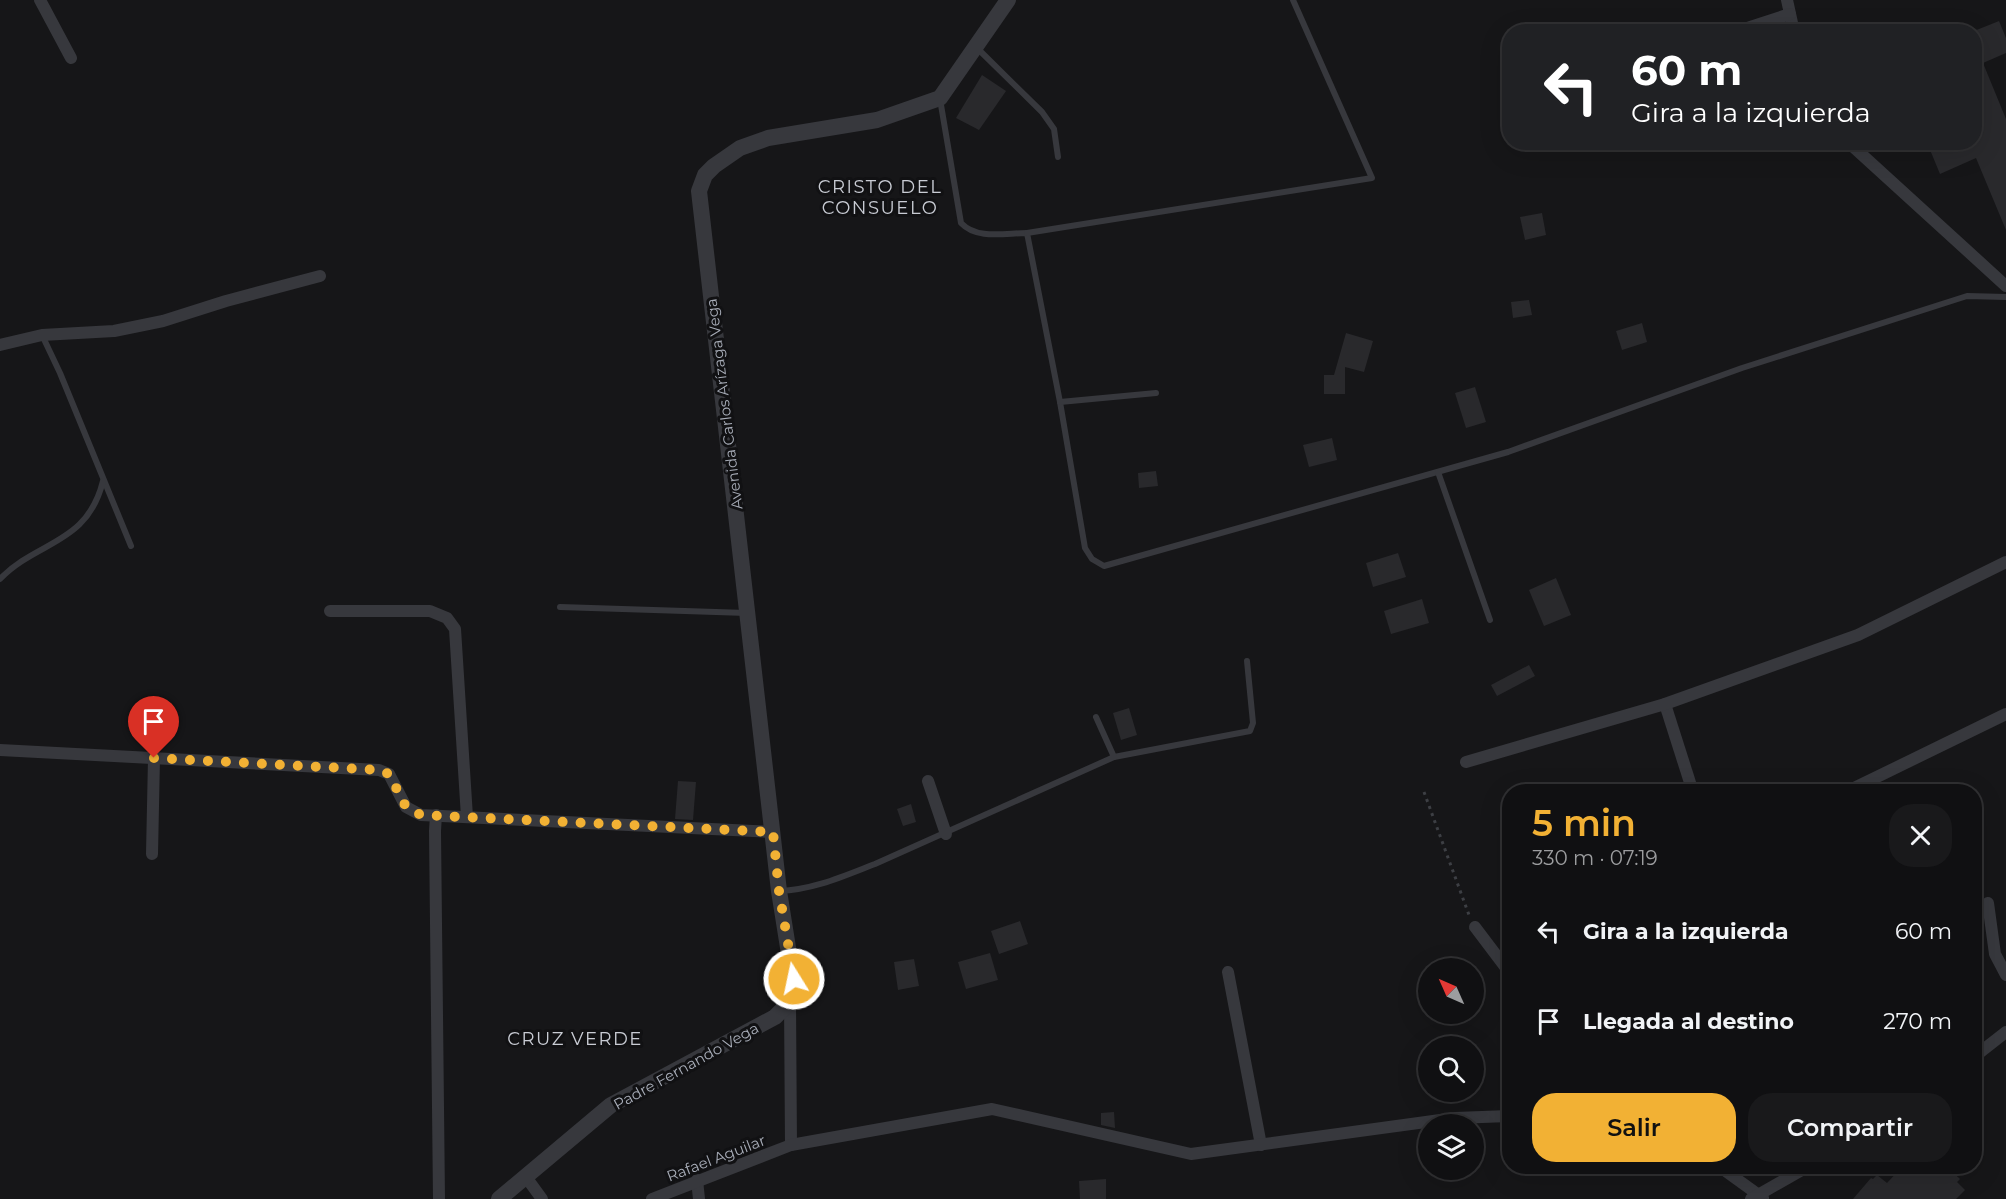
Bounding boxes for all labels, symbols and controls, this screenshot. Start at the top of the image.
text: 60 m [1631,44,1742,96]
icon: left [1532,48,1610,126]
text: Gira a la izquierda [1631,96,1871,129]
district label: CRISTO DEL CONSUELO [818,176,942,219]
street label: Avenida Carlos Arízaga Vega [702,297,746,511]
pin [128,696,179,758]
icon: arrive [137,705,170,738]
text: 5 min [1532,801,1636,845]
button: close [1889,804,1952,867]
text: 330 m · 07:19 [1532,846,1658,870]
icon: left [1532,915,1565,948]
text: Gira a la izquierda [1583,918,1789,945]
text: 60 m [1895,918,1952,945]
position arrow [762,947,826,1011]
north arrow [1418,958,1484,1024]
map controls [1418,958,1484,1180]
icon: arrive [1532,1005,1565,1038]
text: Llegada al destino [1583,1008,1794,1035]
text: 270 m [1883,1008,1952,1035]
street label: Padre Fernando Vega [610,1018,762,1114]
district label: CRUZ VERDE [507,1028,643,1050]
button: search [1418,1036,1484,1102]
button: Salir [1532,1093,1736,1162]
button: Compartir [1748,1093,1952,1162]
button: layers [1418,1114,1484,1180]
street label: Rafael Aguilar [664,1130,768,1186]

